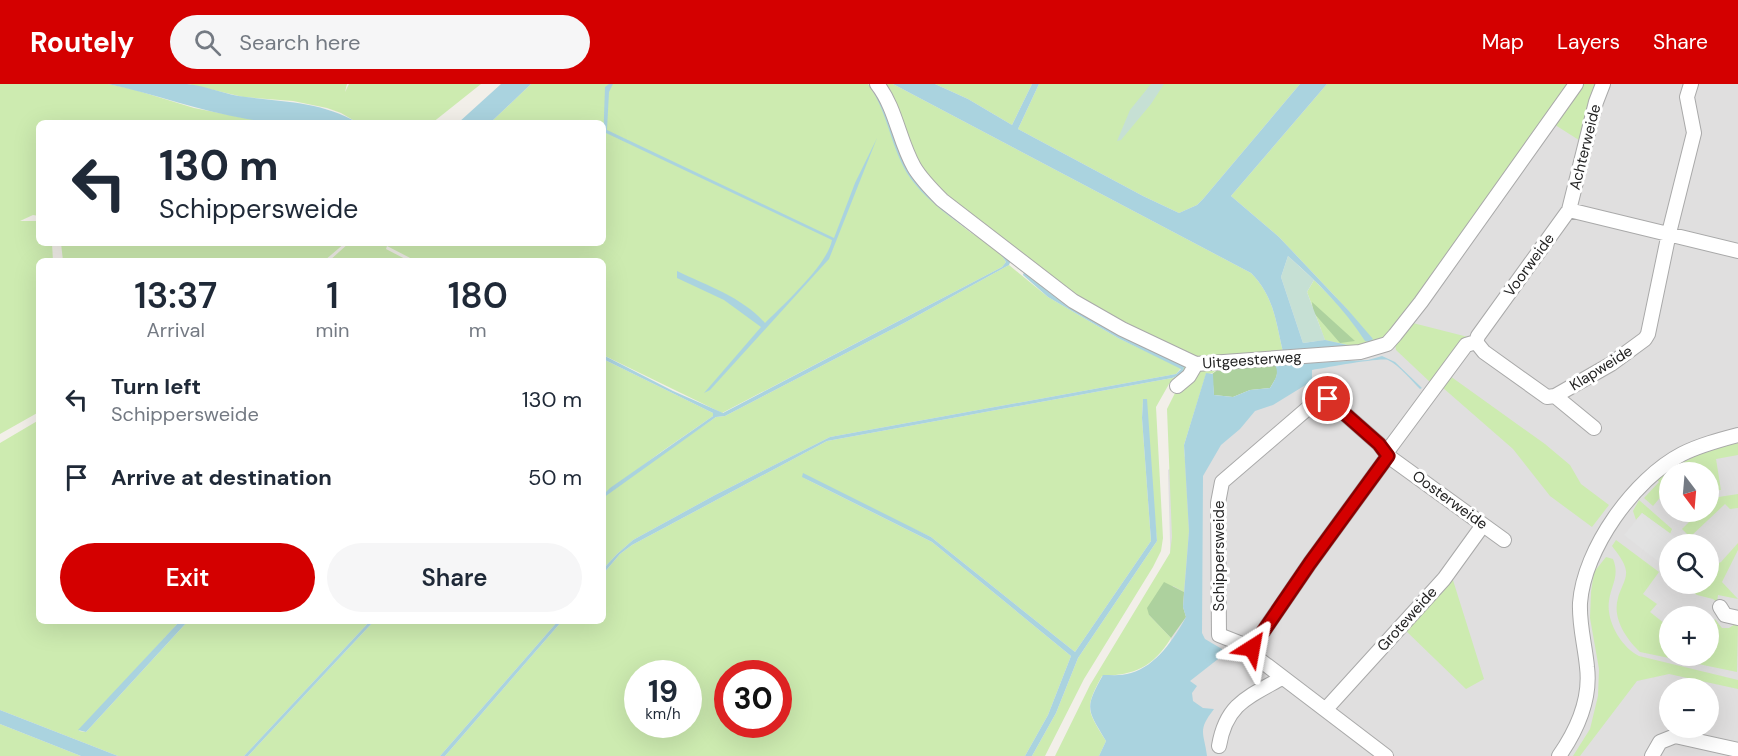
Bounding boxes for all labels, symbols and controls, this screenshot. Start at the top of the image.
search box [170,15,590,69]
text: Routely [30,24,134,61]
icon: search [191,26,224,59]
text: Search here [239,28,361,57]
text: Map [1482,28,1524,56]
text: Layers [1557,28,1620,56]
text: Share [1653,28,1708,56]
street label: Achterweide [1565,102,1605,192]
text: 130 m [159,138,279,193]
icon: left [60,144,138,222]
text: Schippersweide [159,191,358,226]
street label: Voorweide [1499,229,1559,301]
text: 13:37 [134,272,217,319]
text: 1 [326,272,339,319]
text: 180 [448,272,508,319]
text: Arrival [147,317,205,343]
text: min [315,317,350,343]
text: m [469,317,487,343]
street label: Klapweide [1566,341,1636,395]
street label: Uitgeesterweg [1202,347,1302,373]
text: Turn left [111,372,201,401]
pin [1302,373,1353,424]
icon: arrive [1311,382,1344,415]
icon: left [60,383,93,416]
text: 130 m [522,385,582,414]
text: Schippersweide [111,401,259,427]
icon: arrive [60,461,93,494]
north arrow [1659,462,1719,522]
map controls [1659,462,1719,738]
text: Arrive at destination [111,463,332,492]
text: 50 m [528,463,582,492]
street label: Oosterweide [1408,466,1492,534]
street label: Schippersweide [1209,501,1229,611]
button: search [1659,534,1719,594]
button: Exit [60,543,315,612]
button: Share [327,543,582,612]
street label: Groteweide [1373,582,1441,656]
button: + [1659,606,1719,666]
position arrow [1220,616,1284,680]
speed limit sign: 30 [714,660,792,738]
text: 19 [648,672,678,711]
button: − [1659,678,1719,738]
text: km/h [645,704,681,724]

